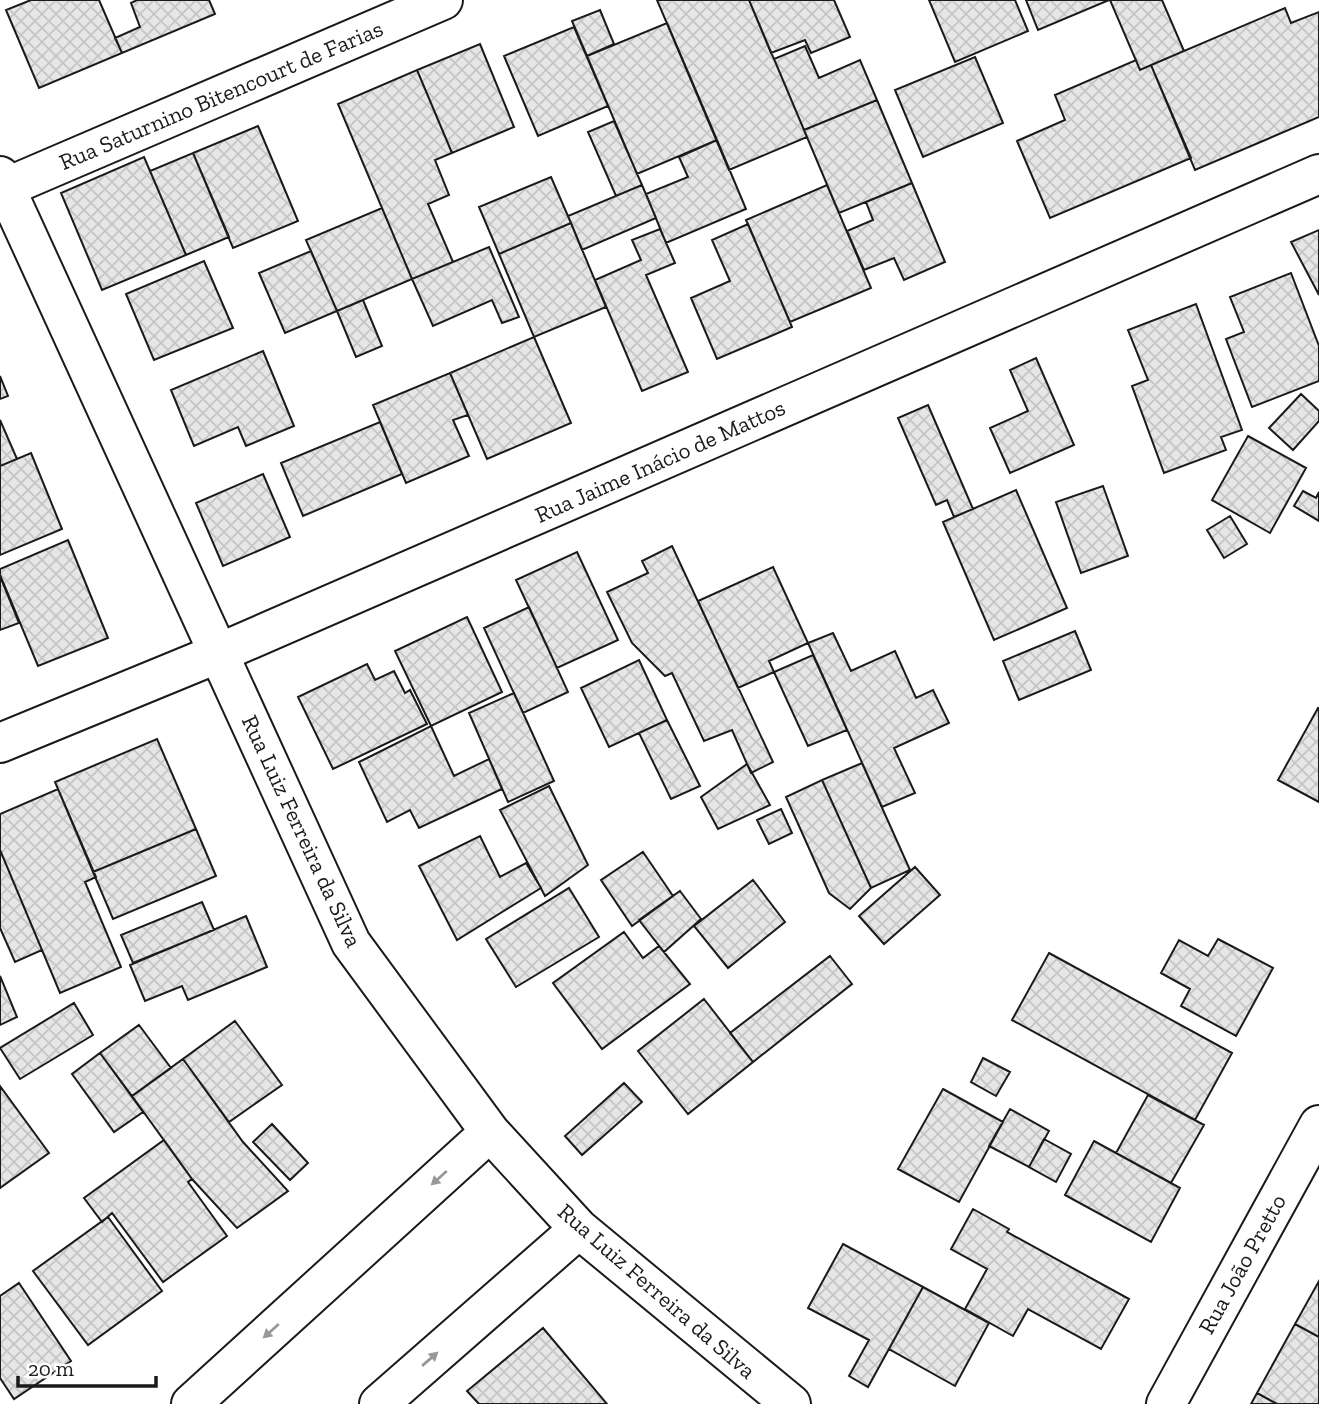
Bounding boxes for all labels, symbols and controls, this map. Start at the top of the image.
street label: Rua Saturnino Bitencourt de Farias [55,14,387,176]
street label: Rua Jaime Inácio de Mattos [531,393,789,529]
street label: Rua Luiz Ferreira da Silva [236,710,368,952]
one-way arrow [431,1170,448,1186]
street label: Rua João Pretto [1192,1189,1292,1339]
street label: Rua Luiz Ferreira da Silva [552,1197,762,1385]
one-way arrow [263,1323,280,1339]
scale bar [18,1344,156,1388]
one-way arrow [421,1351,439,1367]
text: 20 m [28,1356,74,1381]

